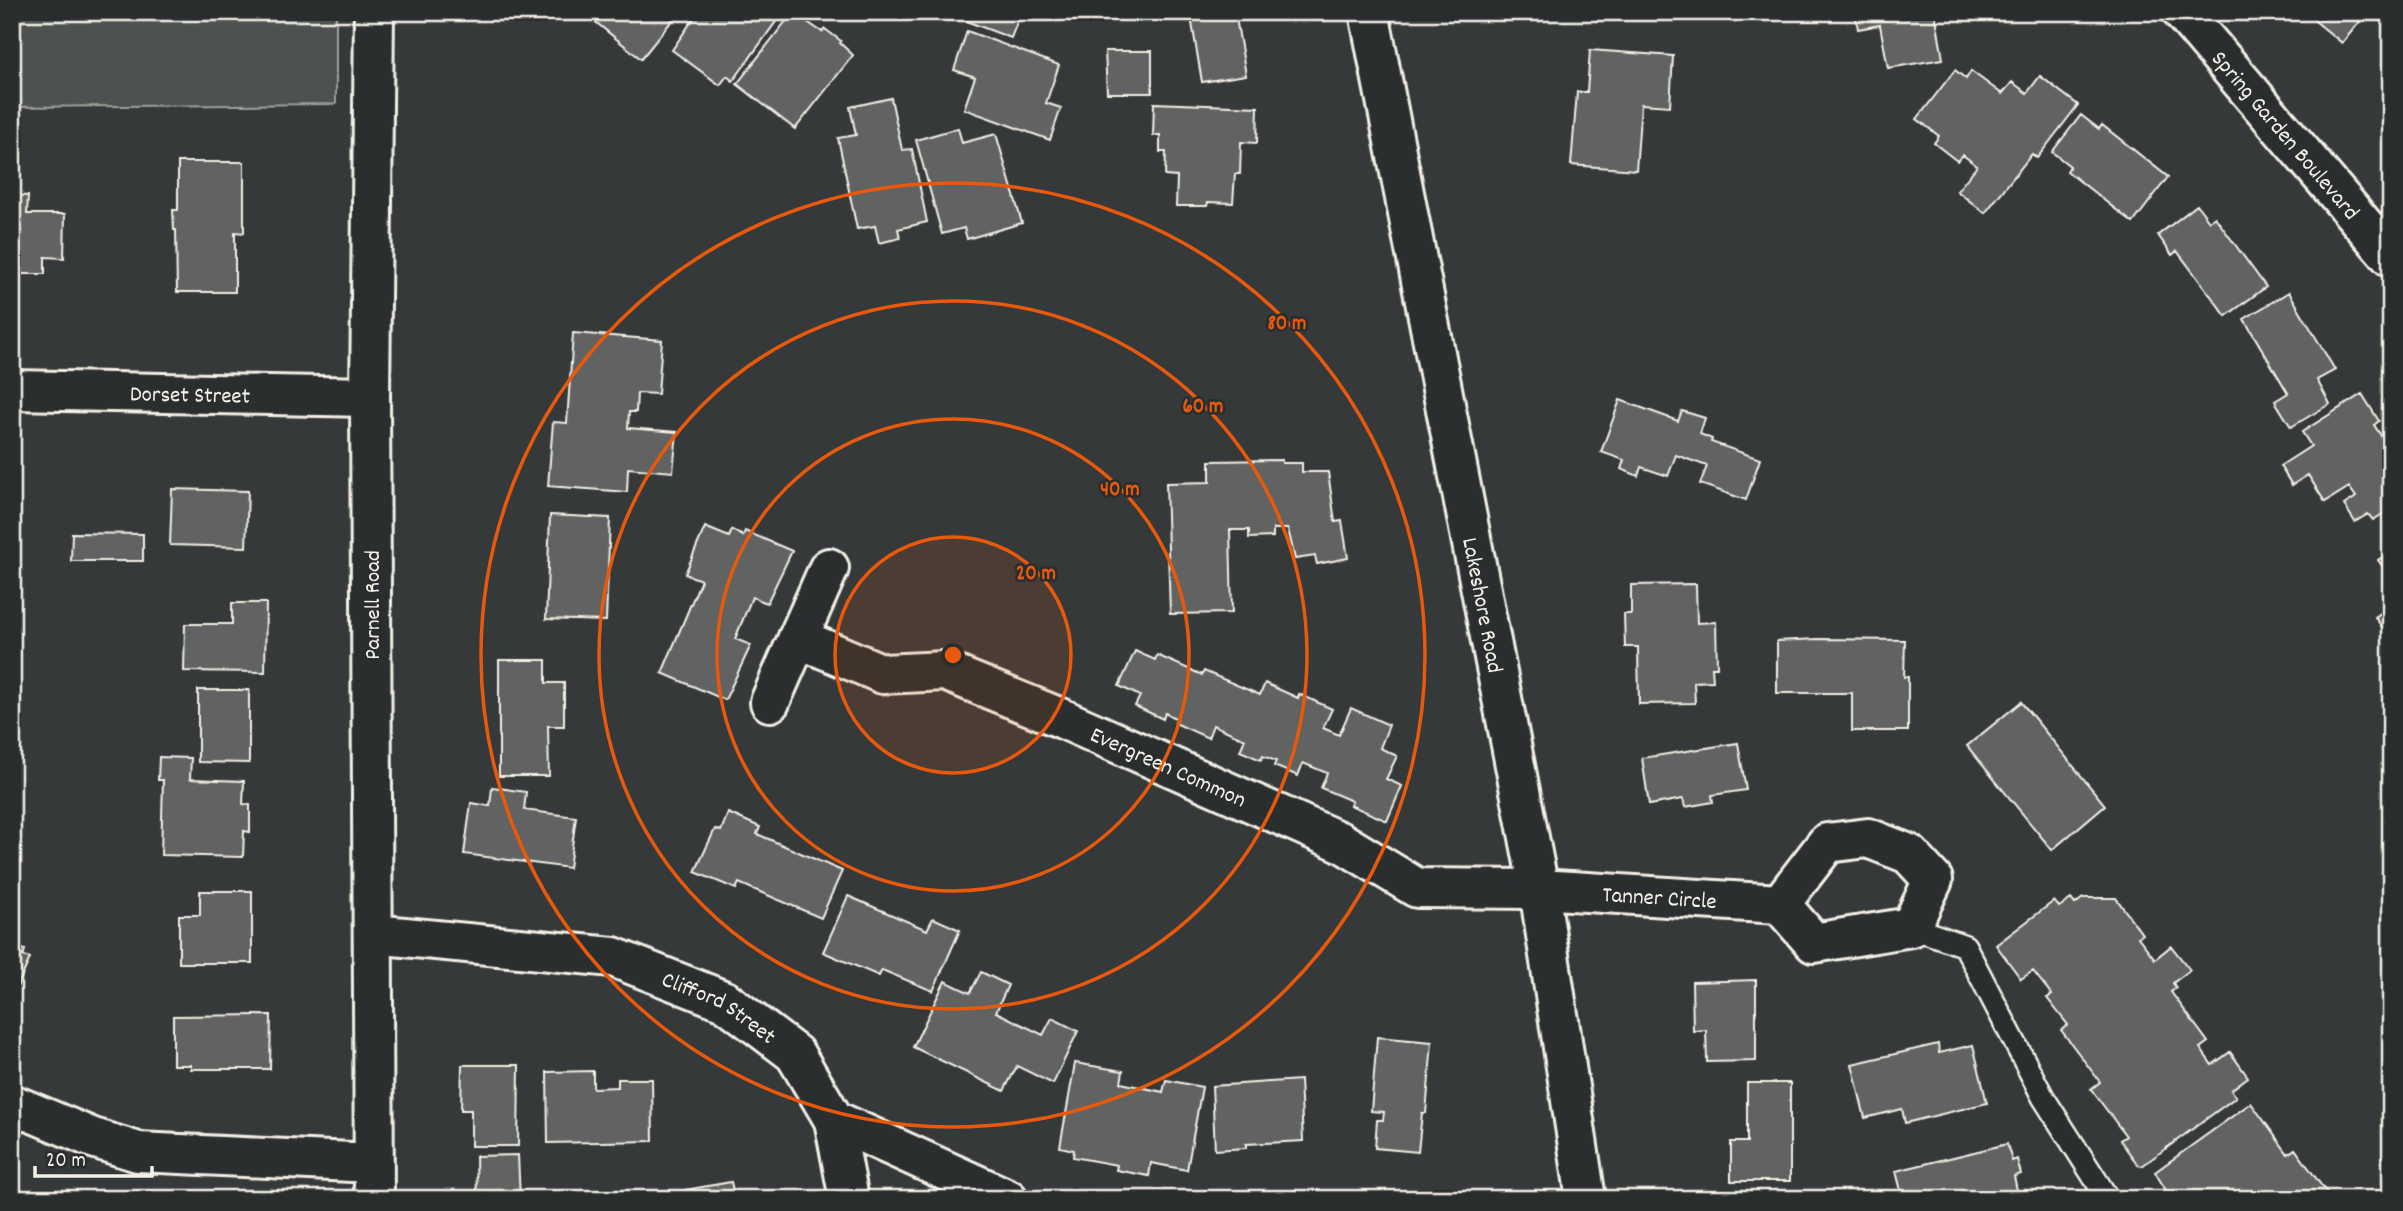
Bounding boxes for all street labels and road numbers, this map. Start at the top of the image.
street label: Spring Garden Boulevard [2202,45,2366,229]
street label: Dorset Street [129,379,250,415]
street label: Lakeshore Road [1451,535,1510,676]
street label: Parnell Road [358,550,391,660]
street label: Evergreen Common [1084,720,1251,818]
street label: Tanner Circle [1601,880,1717,920]
street label: Clifford Street [656,965,782,1054]

